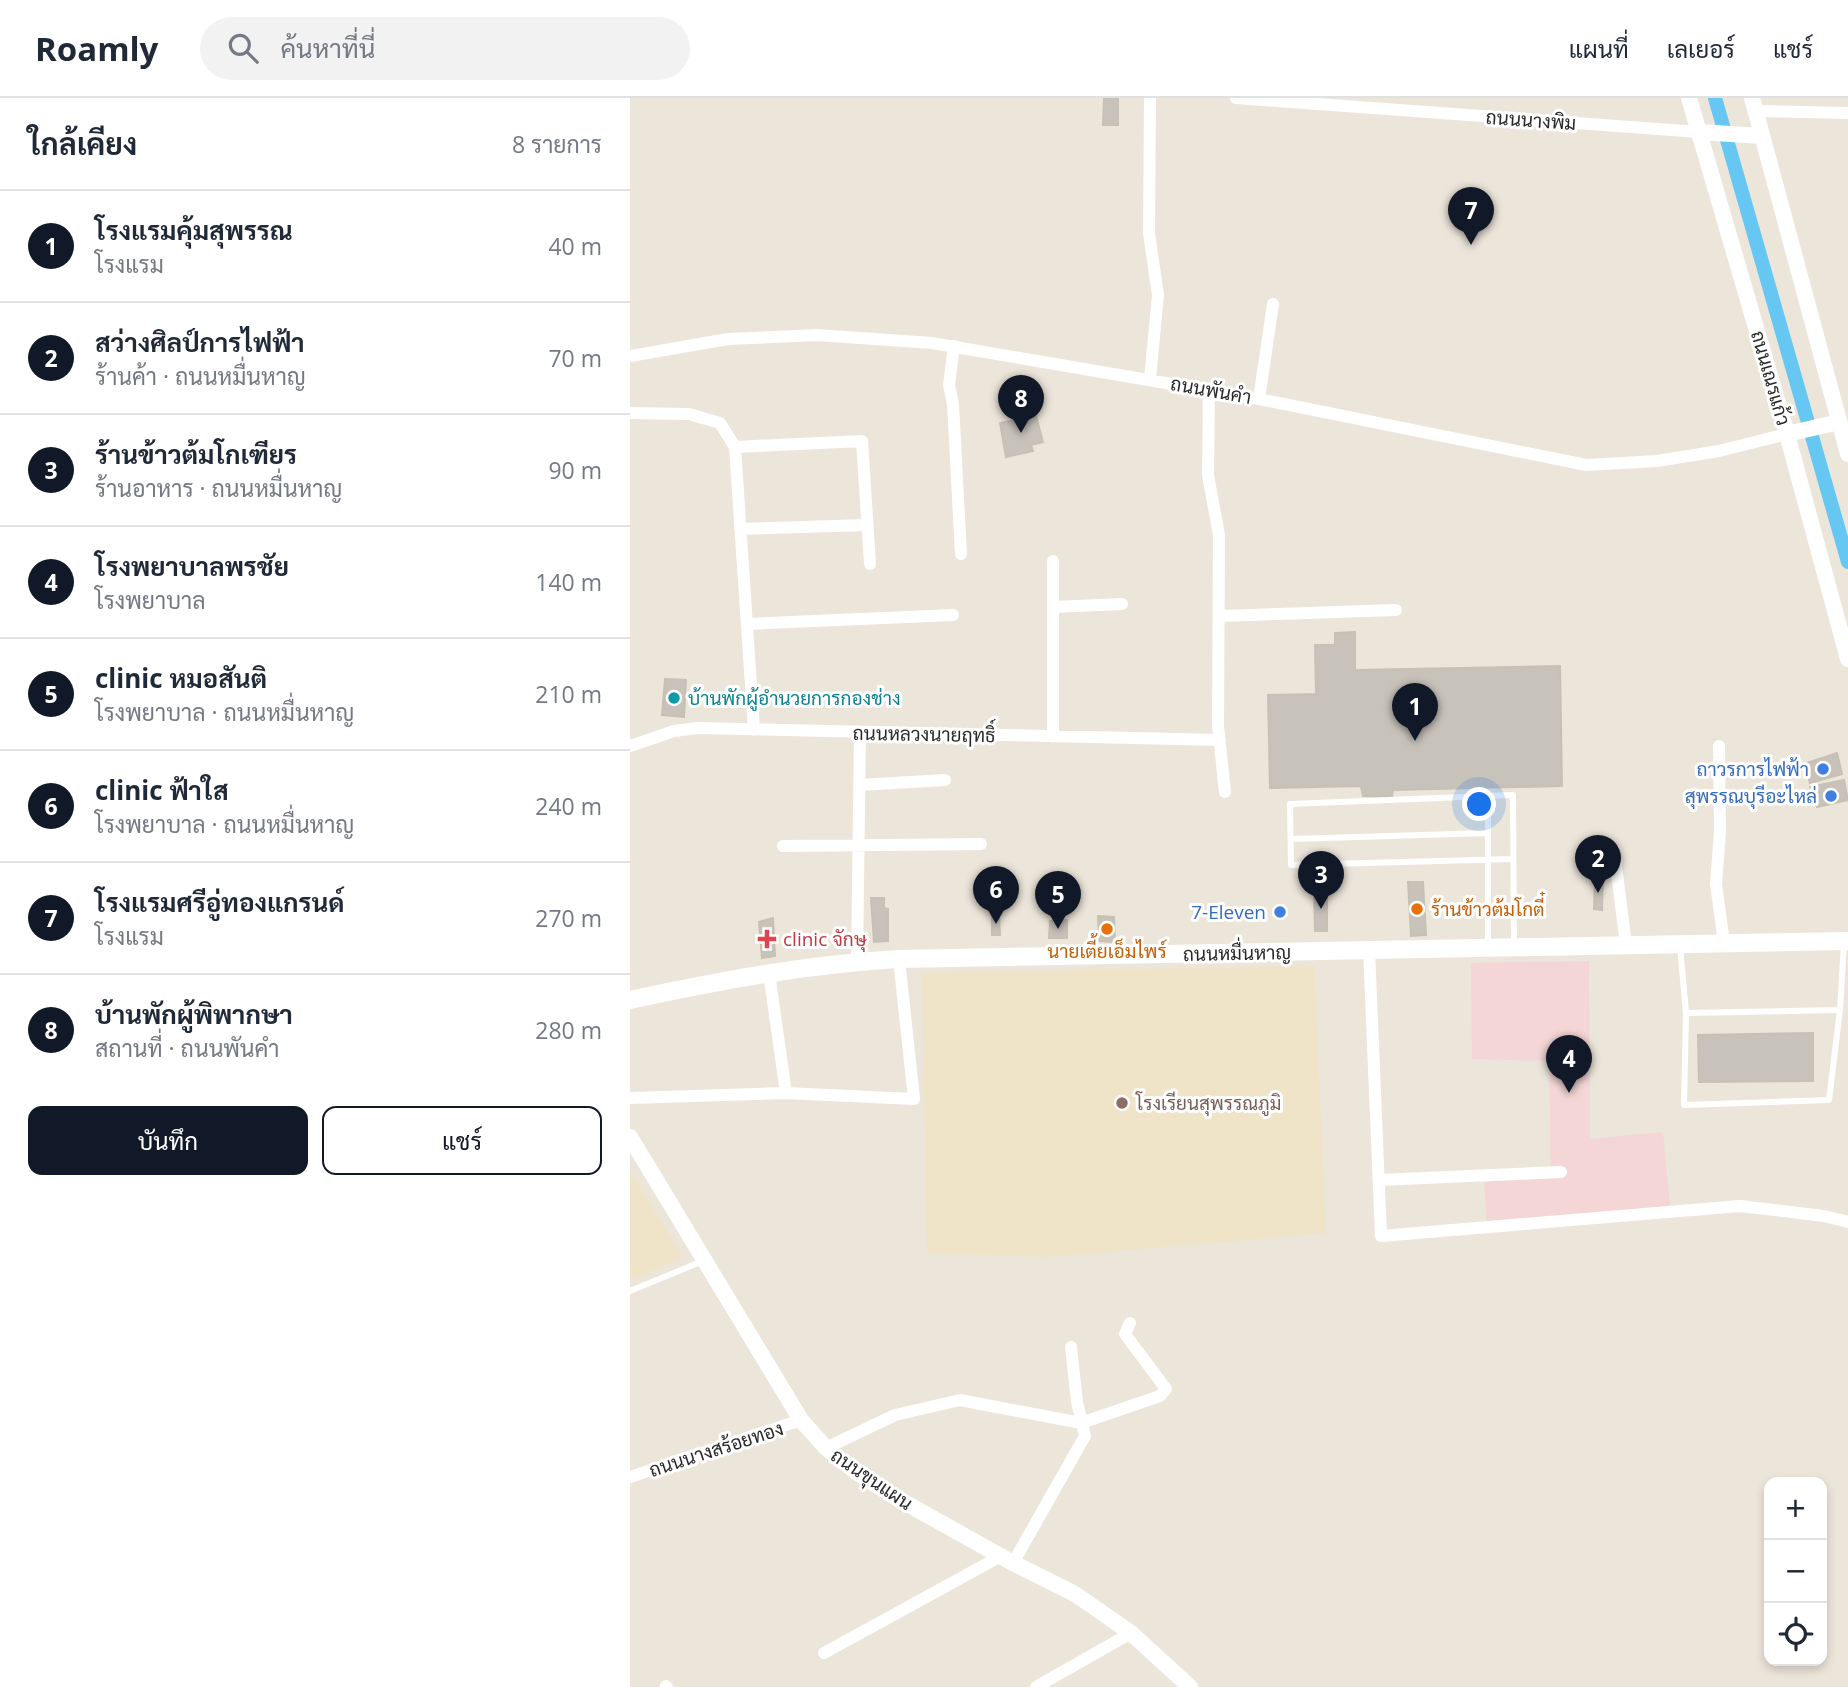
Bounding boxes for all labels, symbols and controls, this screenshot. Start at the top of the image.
search box [200,17,690,80]
text: Roamly [35,26,158,71]
icon: search [224,29,262,67]
text: ค้นหาที่นี่ [280,30,375,66]
text: แผนที่ [1569,32,1629,65]
text: เลเยอร์ [1667,32,1735,65]
text: แชร์ [1773,32,1813,65]
street label: ถนนนางพิม [1485,104,1577,136]
text: ใกล้เคียง [28,123,137,164]
text: 8 รายการ [512,128,602,160]
pin: 7 [1448,187,1494,245]
text: โรงแรมคุ้มสุพรรณ [95,212,293,248]
text: 1 [44,230,58,262]
text: 40 m [548,230,602,262]
text: โรงแรม [95,248,164,280]
text: สว่างศิลป์การไฟฟ้า [95,324,305,360]
street label: ถนนเณรแก้ว [1745,327,1797,429]
text: 2 [44,342,58,374]
text: 70 m [548,342,602,374]
text: ร้านค้า · ถนนหมื่นหาญ [95,360,306,392]
street label: ถนนพันคำ [1169,370,1253,410]
pin: 8 [998,375,1044,433]
text: ร้านข้าวต้มโกเฑียร [95,436,297,472]
text: 3 [44,454,58,486]
text: 90 m [548,454,602,486]
text: ร้านอาหาร · ถนนหมื่นหาญ [95,472,342,504]
text: โรงพยาบาลพรชัย [95,548,289,584]
text: 4 [44,566,58,598]
text: 140 m [535,566,602,598]
text: โรงพยาบาล [95,584,206,616]
text: clinic หมอสันติ [95,660,267,696]
text: 5 [44,678,58,710]
text: 210 m [535,678,602,710]
pin: 1 [1392,683,1438,741]
place label: บ้านพักผู้อำนวยการกองช่าง [688,685,901,712]
marker: บ้านพักผู้อำนวยการกองช่าง [666,690,682,706]
text: โรงพยาบาล · ถนนหมื่นหาญ [95,696,354,728]
street label: ถนนหลวงนายฤทธิ์ [852,715,996,748]
place label: ถาวรการไฟฟ้า [1696,756,1809,782]
marker: ถาวรการไฟฟ้า [1815,761,1831,777]
text: clinic ฟ้าใส [95,772,229,808]
place label: สุพรรณบุรีอะไหล่ [1685,783,1817,809]
your location [1462,787,1496,821]
marker: สุพรรณบุรีอะไหล่ [1823,788,1839,804]
text: 6 [44,790,58,822]
text: 240 m [535,790,602,822]
text: โรงพยาบาล · ถนนหมื่นหาญ [95,808,354,840]
pin: 2 [1575,835,1621,893]
pin: 3 [1298,851,1344,909]
pin: 6 [973,866,1019,924]
pin: 5 [1035,871,1081,929]
text: โรงแรมศรีอู่ทองแกรนด์ [95,884,344,920]
place label: ร้านข้าวต้มโกตี๋ [1431,891,1545,922]
place label: 7-Eleven [1191,899,1266,925]
marker: ร้านข้าวต้มโกตี๋ [1409,901,1425,917]
text: 7 [44,902,58,934]
text: 270 m [535,902,602,934]
marker: 7-Eleven [1272,904,1288,920]
text: โรงแรม [95,920,164,952]
marker: นายเตี้ยเอ็มไพร์ [1099,921,1115,937]
place label: clinic จักษุ [783,926,868,952]
marker: clinic จักษุ [757,929,777,949]
place label: นายเตี้ยเอ็มไพร์ [1047,933,1167,964]
street label: ถนนหมื่นหาญ [1183,935,1291,967]
text: บ้านพักผู้พิพากษา [95,996,293,1032]
text: 8 [44,1014,58,1046]
text: 280 m [535,1014,602,1046]
text: สถานที่ · ถนนพันคำ [95,1032,280,1064]
pin: 4 [1546,1035,1592,1093]
place label: โรงเรียนสุพรรณภูมิ [1135,1090,1281,1117]
marker: โรงเรียนสุพรรณภูมิ [1114,1095,1130,1111]
button: บันทึก [28,1106,308,1175]
button: แชร์ [322,1106,602,1175]
street label: ถนนนางสร้อยทอง [646,1415,786,1483]
street label: ถนนขุนแผน [826,1442,918,1516]
map controls [1764,1477,1827,1666]
button: + [1764,1477,1827,1540]
button: − [1764,1540,1827,1603]
button: locate [1764,1603,1827,1666]

